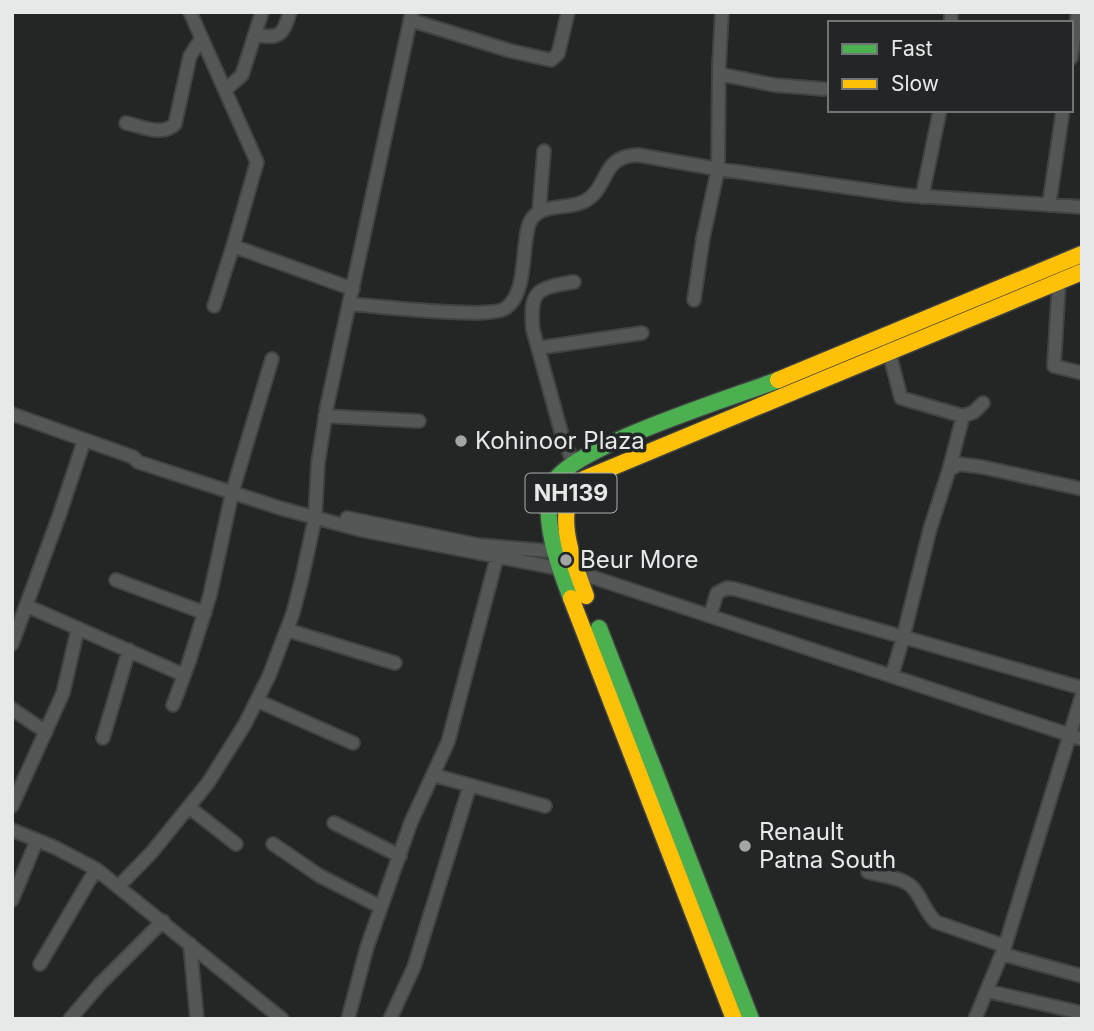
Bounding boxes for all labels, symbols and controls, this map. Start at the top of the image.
legend [828,21,1073,112]
text: Fast [891,36,933,61]
text: Slow [891,71,939,96]
place label: Kohinoor Plaza [475,426,645,455]
marker: Kohinoor Plaza [453,433,469,449]
road number: NH139 [526,474,616,512]
place label: Beur More [580,545,698,574]
marker: Beur More [558,552,574,568]
place label: Renault Patna South [759,817,896,874]
marker: Renault Patna South [737,838,753,854]

